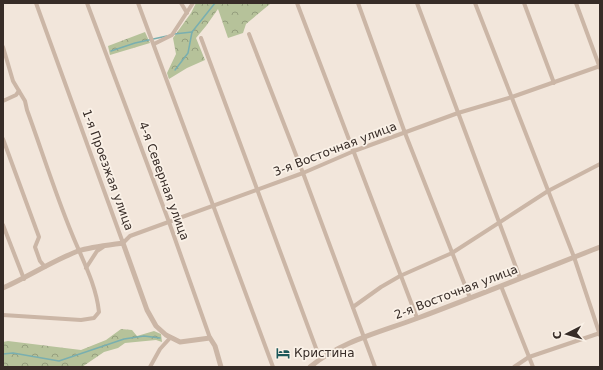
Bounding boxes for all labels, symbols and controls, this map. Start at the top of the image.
street label: 1-я Проезжая улица [80,107,136,233]
street label: 3-я Восточная улица [271,119,399,179]
street label: 4-я Северная улица [136,120,192,242]
street label: 2-я Восточная улица [392,262,520,322]
north arrow [547,314,587,354]
text: С [551,330,564,340]
hotel icon: Кристина [275,345,291,361]
place label: Кристина [294,346,355,360]

